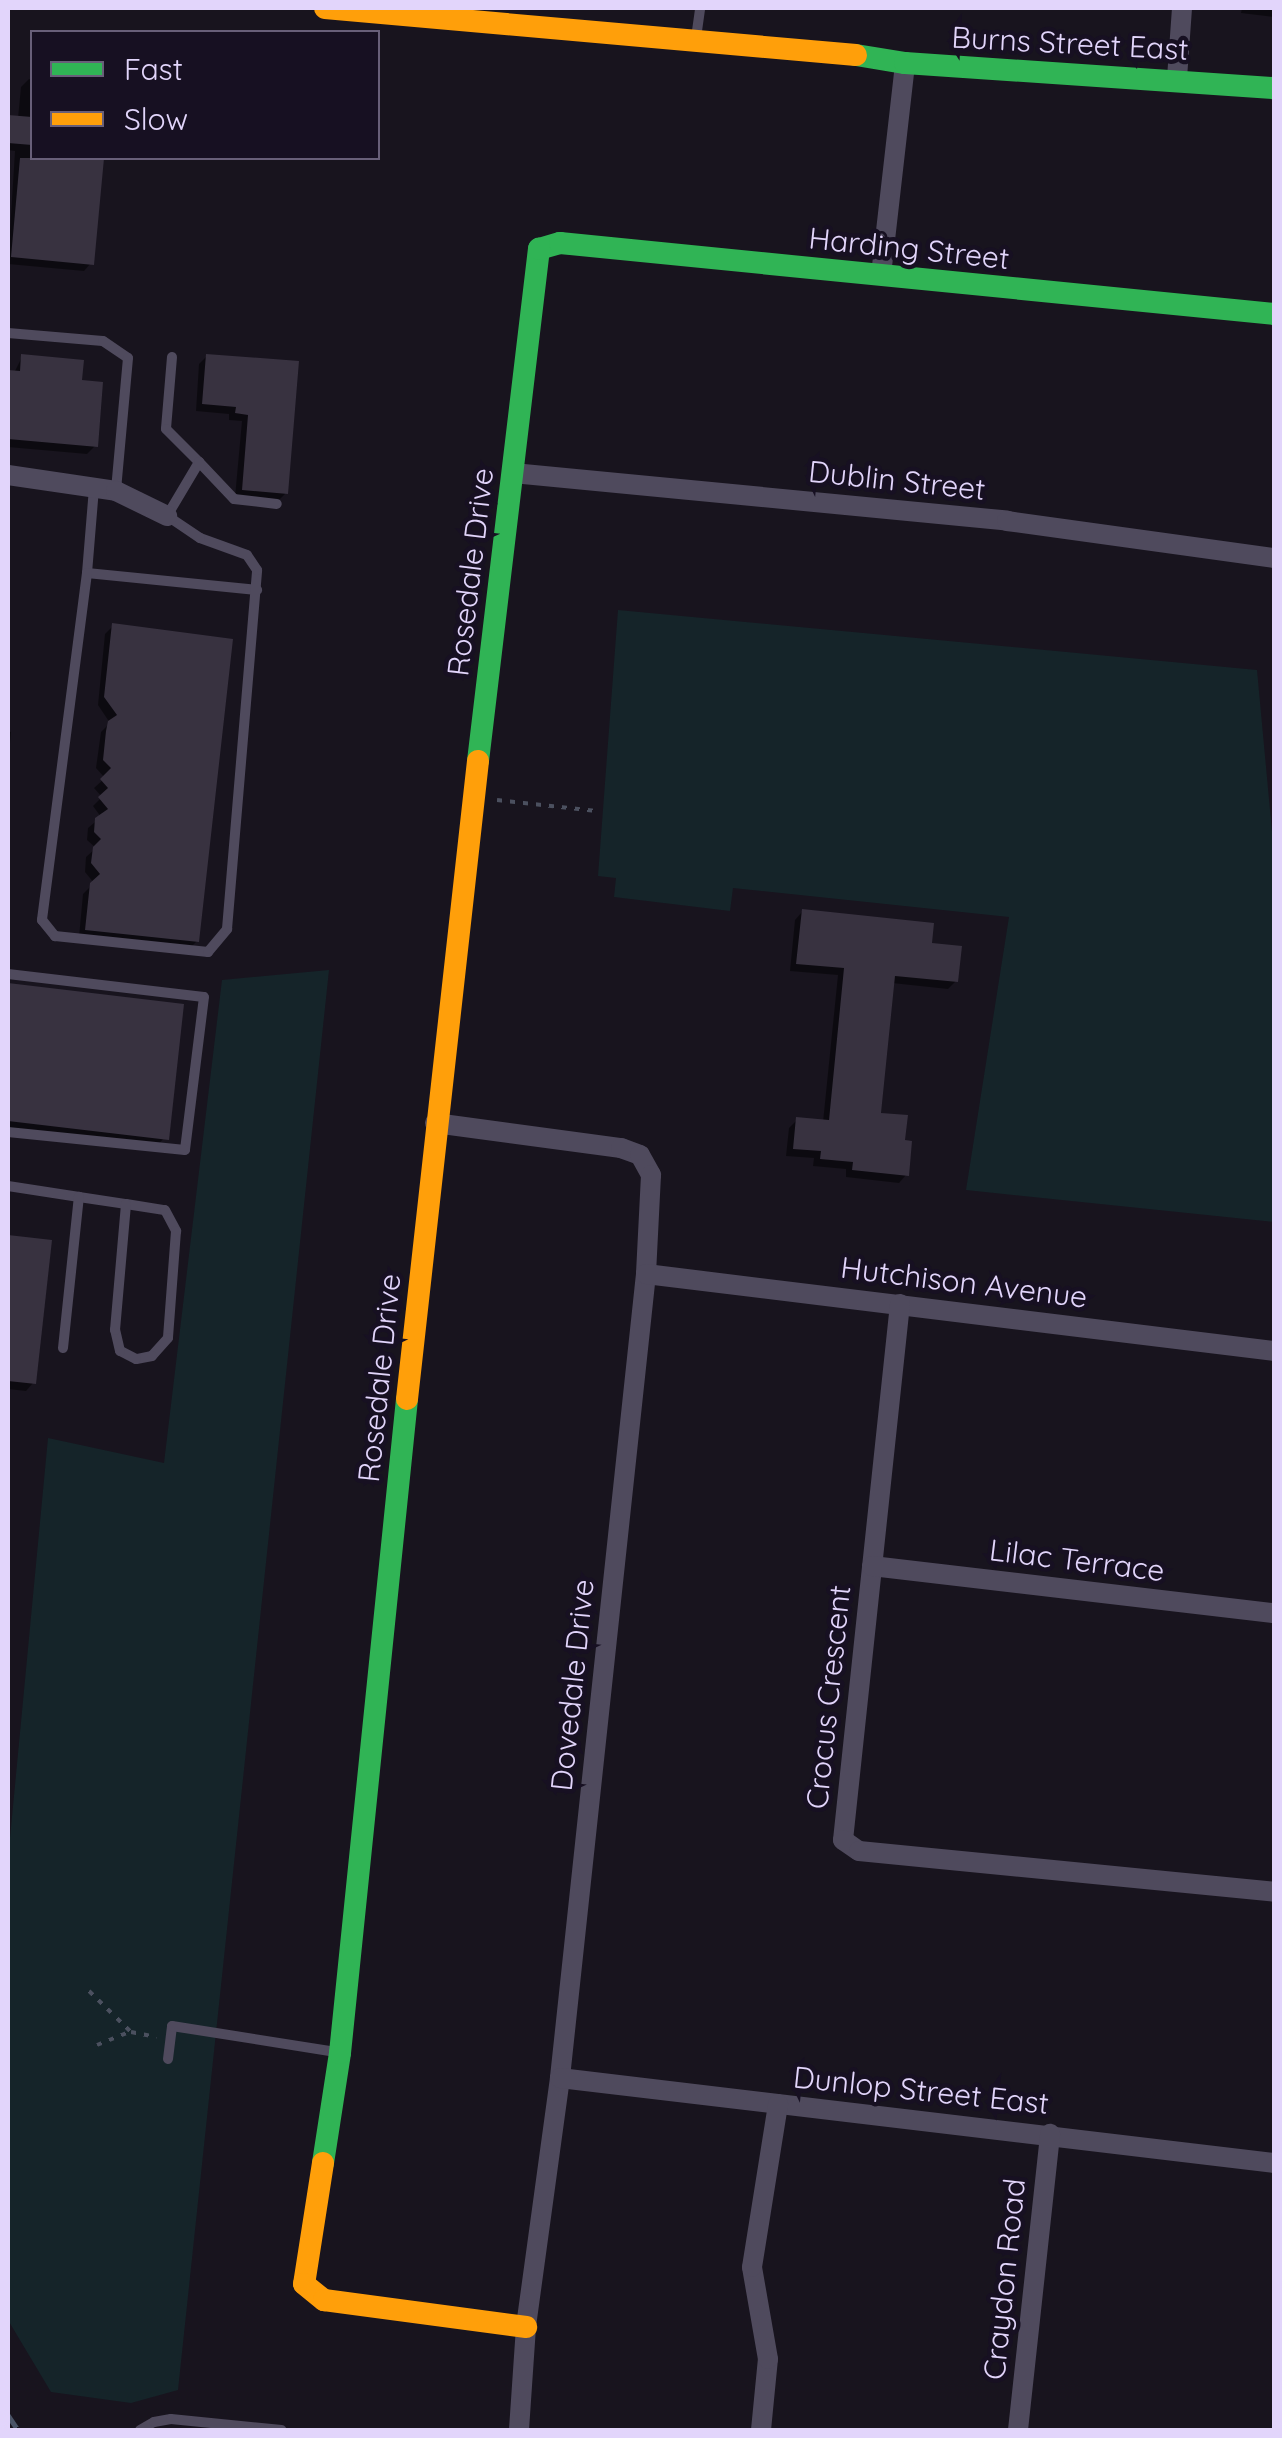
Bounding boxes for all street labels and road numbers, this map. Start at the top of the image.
street label: Burns Street East [951,19,1189,67]
street label: Harding Street [807,220,1011,276]
street label: Dublin Street [807,453,987,507]
street label: Rosedale Drive [439,466,501,678]
street label: Hutchison Avenue [839,1249,1089,1315]
street label: Rosedale Drive [350,1272,408,1484]
street label: Lilac Terrace [987,1531,1167,1589]
street label: Dovedale Drive [543,1577,601,1793]
street label: Crocus Crescent [798,1583,858,1811]
street label: Dunlop Street East [791,2059,1051,2121]
street label: Craydon Road [976,2177,1032,2381]

